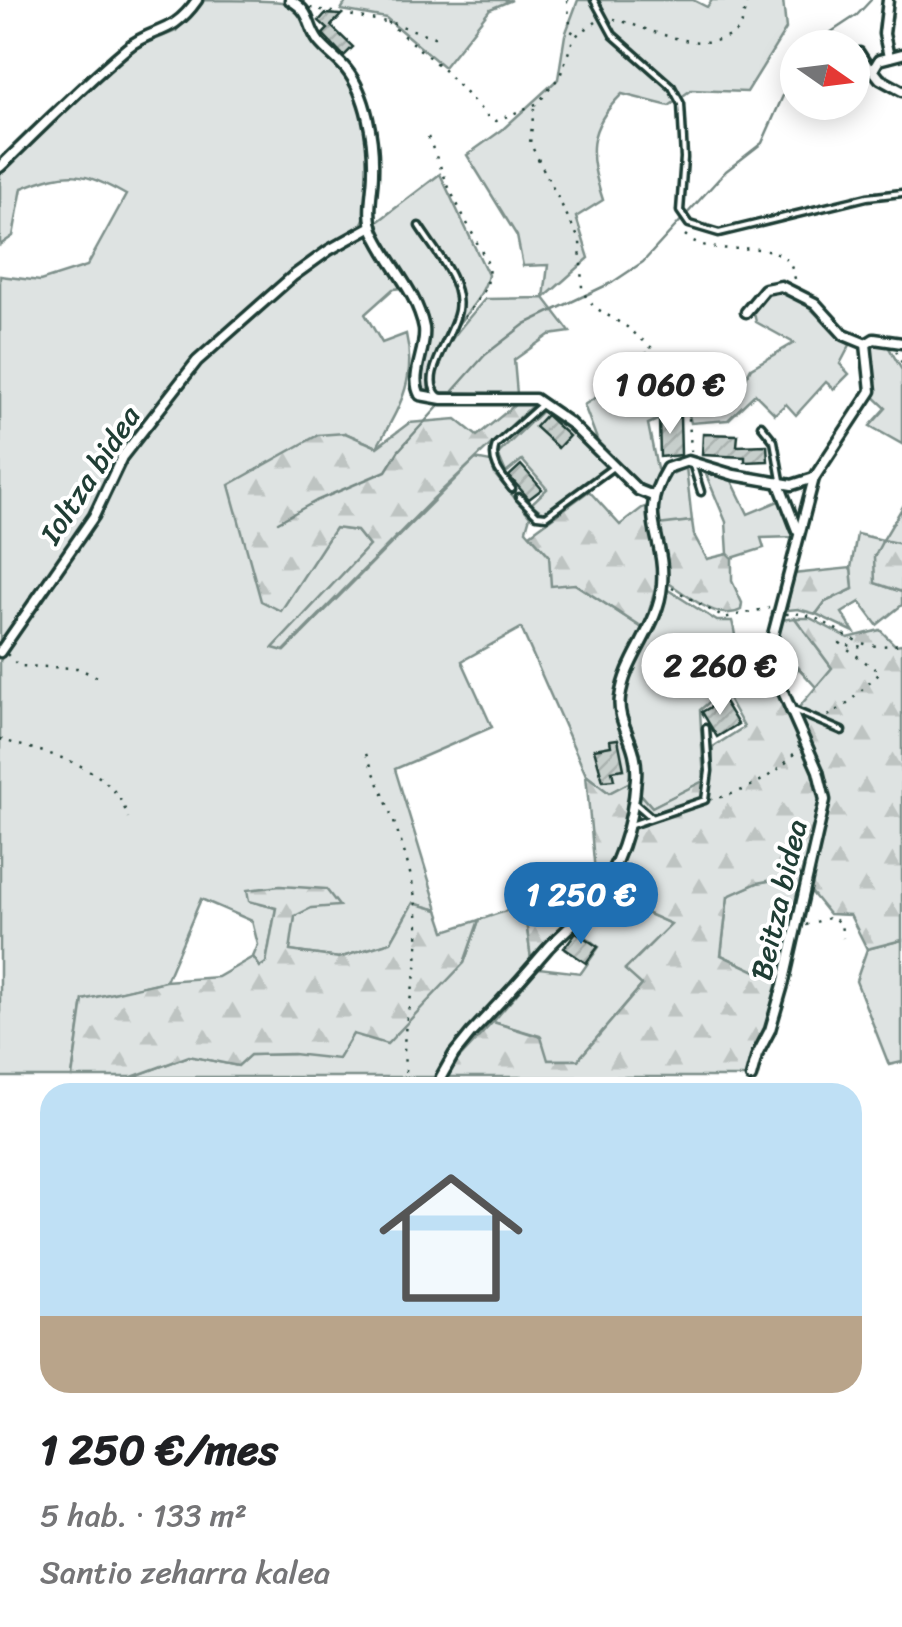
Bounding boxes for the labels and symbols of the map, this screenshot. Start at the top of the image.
north arrow [780,30,870,120]
pin: 1 060 € [578,352,762,437]
street label: Ioltza bidea [24,394,156,556]
pin: 2 260 € [628,633,812,718]
street label: Beitza bidea [734,814,824,986]
pin: 1 250 € [489,862,673,947]

